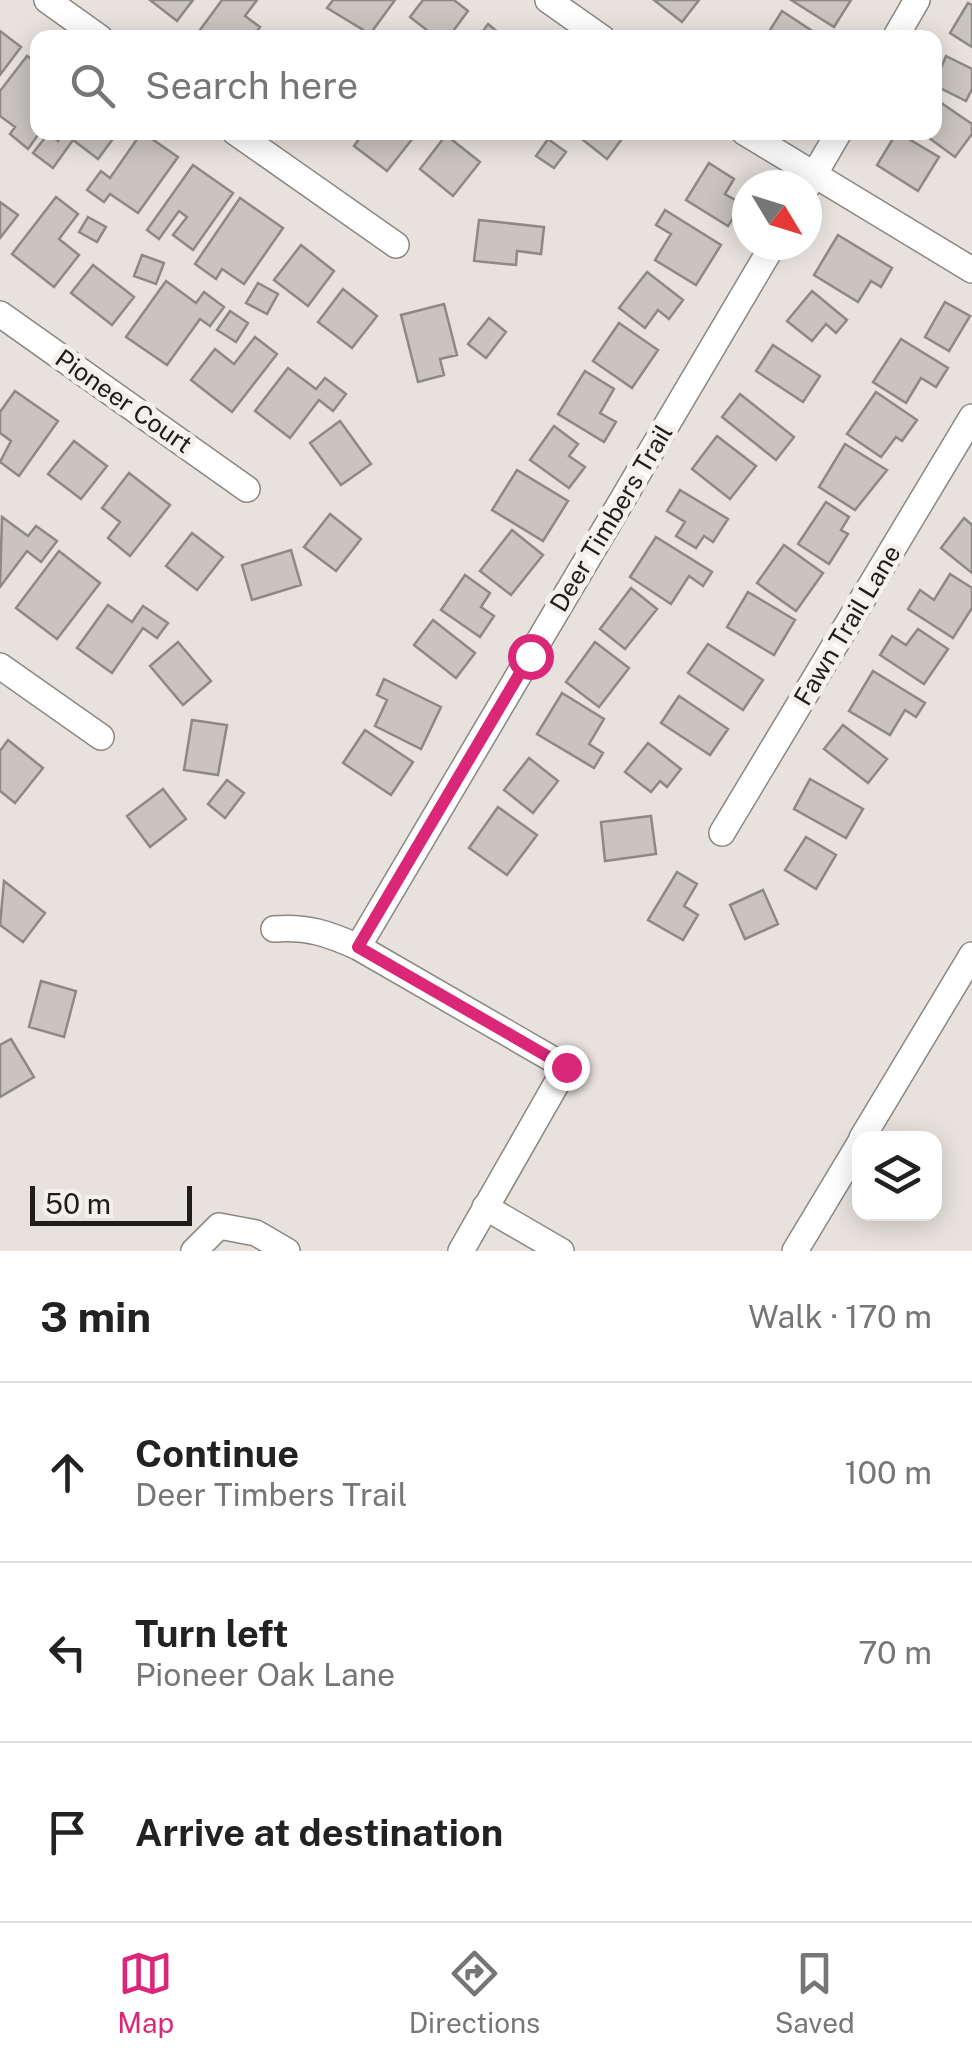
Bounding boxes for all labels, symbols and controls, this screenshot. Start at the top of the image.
search box [30,30,942,140]
icon: search [65,58,120,113]
text: Search here [145,63,358,108]
north arrow [732,170,822,260]
street label: Pioneer Court [50,343,198,459]
street label: Deer Timbers Trail [543,419,679,617]
street label: Fawn Trail Lane [787,539,907,711]
route start [508,634,554,680]
route end [544,1045,590,1091]
map controls [852,1131,942,1221]
button: layers [852,1131,942,1221]
scale bar [30,1181,192,1226]
text: 50 m [45,1187,111,1220]
text: 3 min [40,1292,151,1341]
text: Walk · 170 m [748,1298,932,1335]
text: Continue [135,1431,299,1476]
icon: ahead [40,1445,95,1500]
text: 100 m [845,1454,932,1491]
text: Deer Timbers Trail [135,1476,407,1513]
text: Turn left [135,1611,289,1656]
icon: left [40,1625,95,1680]
text: 70 m [858,1634,932,1671]
text: Pioneer Oak Lane [135,1656,395,1693]
icon: arrive [40,1805,95,1860]
text: Arrive at destination [135,1810,503,1855]
tab: Map [117,1946,174,2039]
tab: Directions [409,1946,540,2039]
tab: Saved [775,1946,855,2039]

